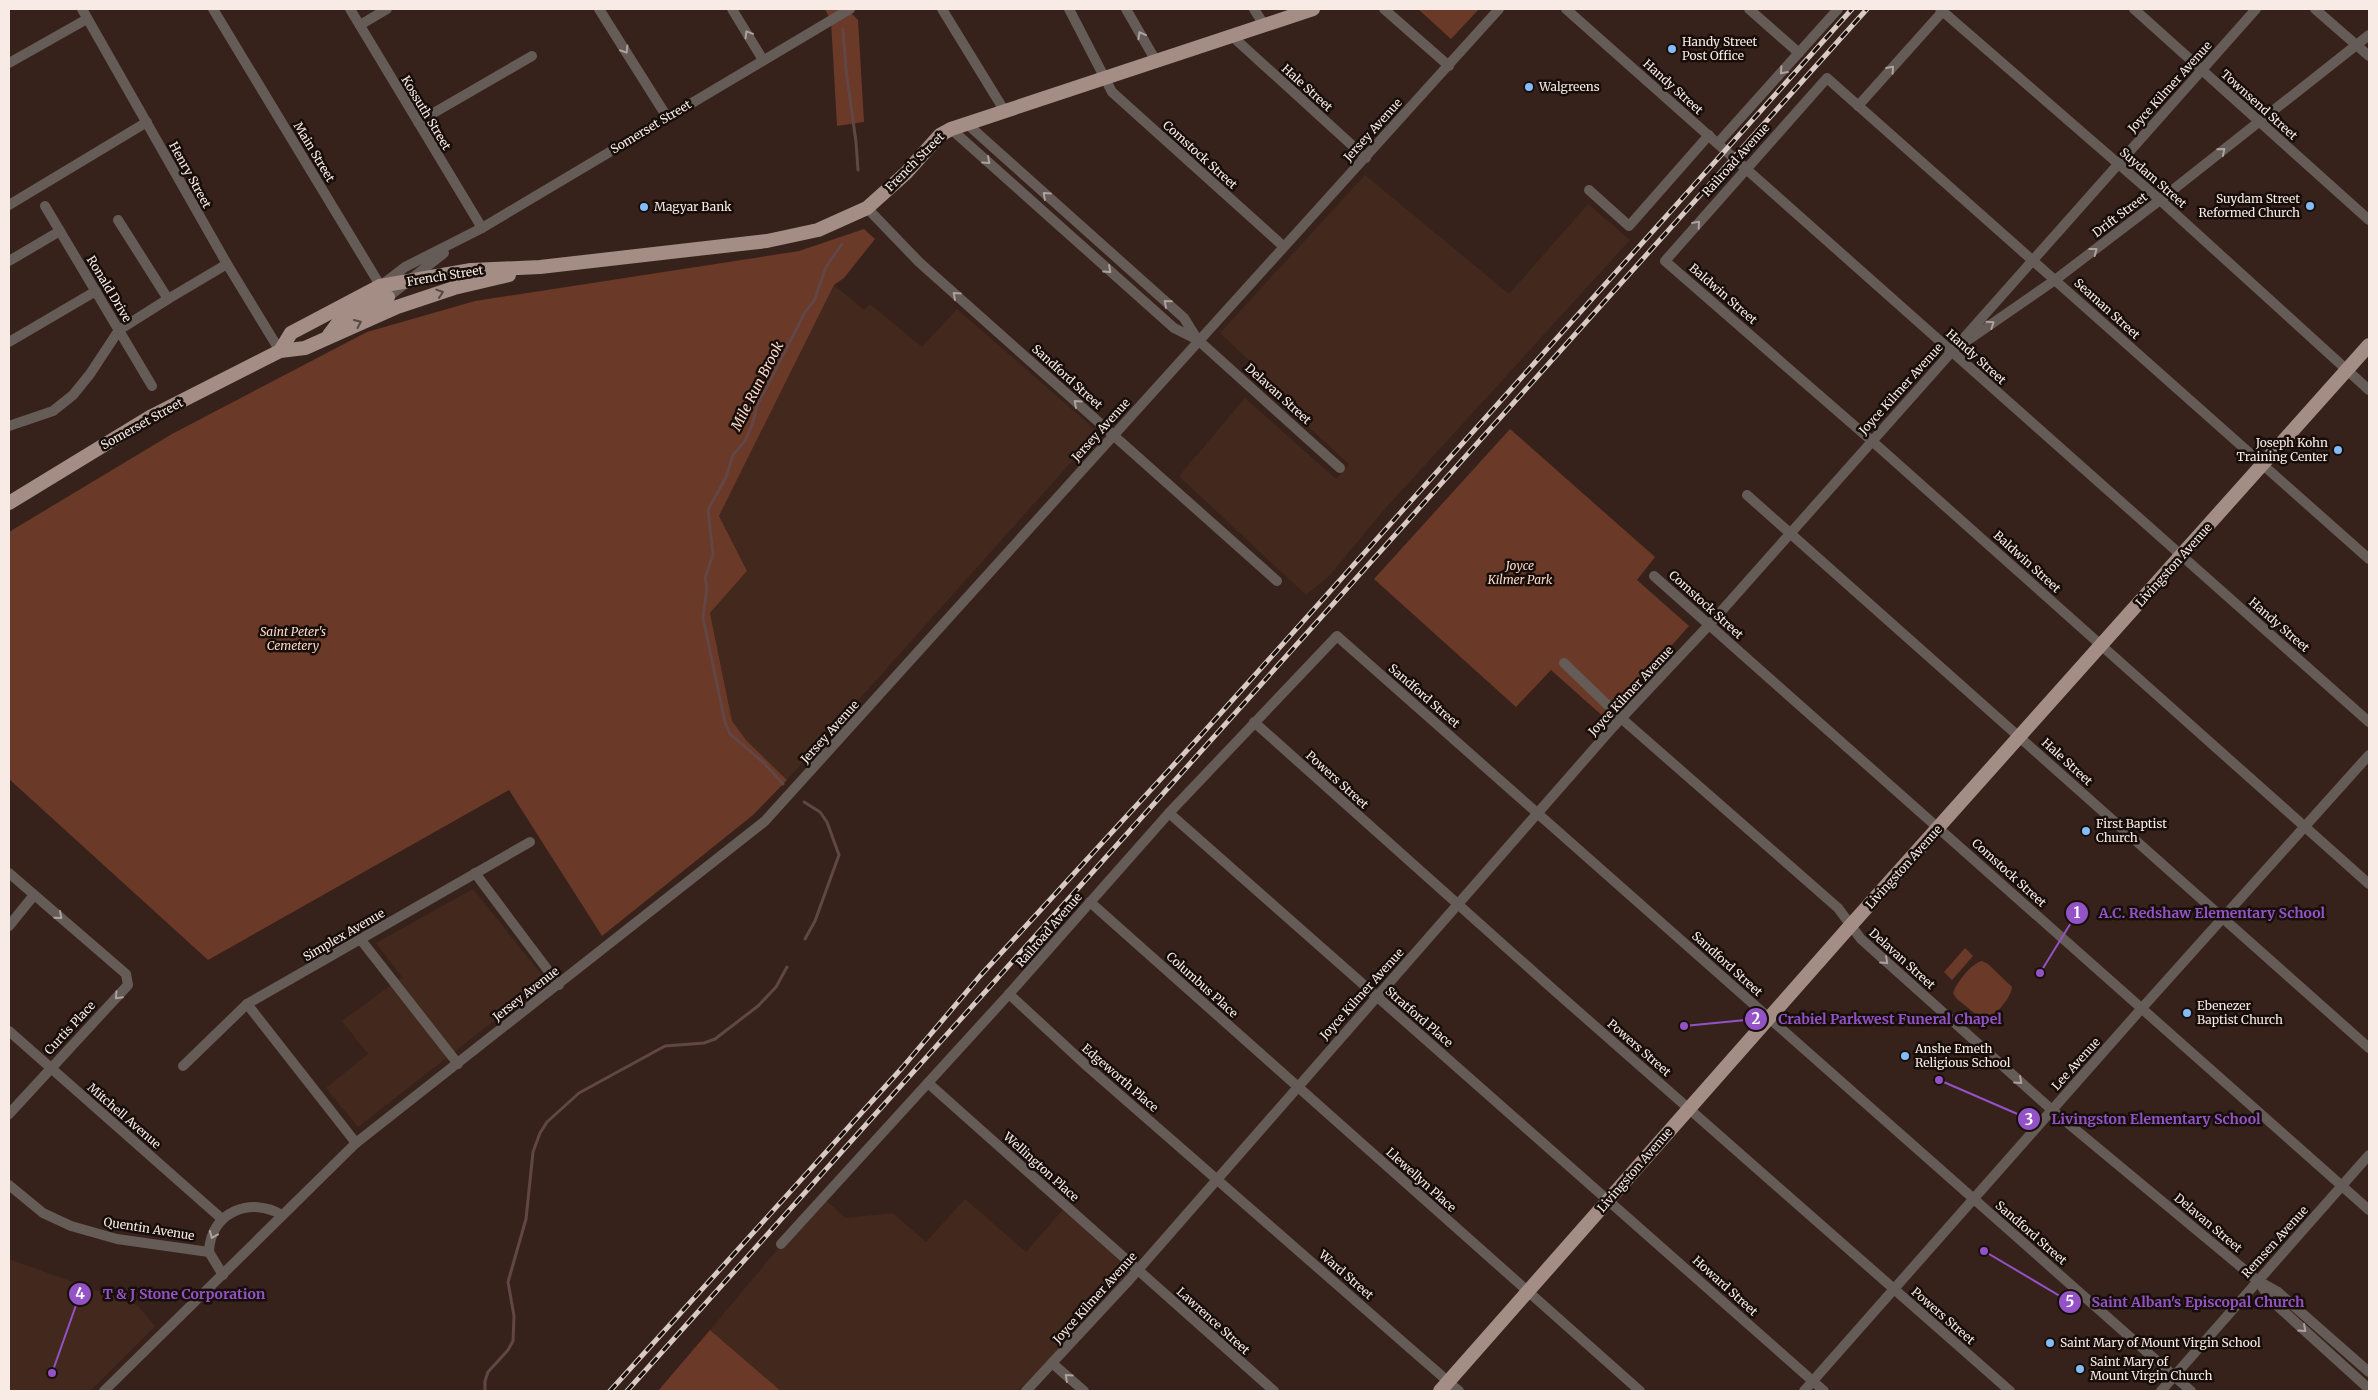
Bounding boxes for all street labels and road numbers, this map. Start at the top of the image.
street label: Joyce Kilmer Avenue [2124,38,2215,136]
street label: Handy Street [1640,56,1707,118]
street label: Hale Street [1279,61,1336,115]
street label: Townsend Street [2218,66,2301,143]
street label: Kossuth Street [398,73,455,153]
street label: Jersey Avenue [1340,95,1405,165]
street label: Somerset Street [608,96,694,157]
street label: Comstock Street [1160,117,1241,192]
street label: Main Street [291,119,338,185]
street label: Railroad Avenue [1699,120,1772,199]
street label: French Street [882,129,947,194]
street label: Henry Street [166,139,215,211]
street label: Suydam Street [2117,144,2190,211]
street label: Drift Street [2089,189,2150,240]
street label: Ronald Drive [84,253,135,325]
street label: Baldwin Street [1686,260,1761,327]
street label: French Street [406,262,485,289]
street label: Seaman Street [2071,275,2144,342]
street label: Handy Street [1943,326,2010,388]
street label: Joyce Kilmer Avenue [1855,340,1946,438]
street label: Sandford Street [1029,341,1106,412]
street label: Delavan Street [1242,360,1315,427]
street label: Somerset Street [98,395,186,452]
street label: Jersey Avenue [1068,395,1133,465]
street label: Livingston Avenue [2132,520,2215,609]
street label: Baldwin Street [1991,528,2064,596]
street label: Comstock Street [1666,567,1747,642]
street label: Handy Street [2246,594,2313,655]
street label: Joyce Kilmer Avenue [1584,643,1676,740]
street label: Sandford Street [1386,661,1463,731]
street label: Jersey Avenue [797,697,862,767]
street label: Hale Street [2039,735,2096,789]
street label: Powers Street [1303,748,1372,812]
street label: Livingston Avenue [1862,822,1945,911]
street label: Comstock Street [1969,835,2050,910]
street label: Railroad Avenue [1012,890,1085,970]
street label: Simplex Avenue [300,905,387,964]
street label: Delavan Street [1866,925,1939,992]
street label: Sandford Street [1689,928,1766,999]
street label: Joyce Kilmer Avenue [1316,945,1407,1043]
street label: Columbus Place [1164,949,1241,1021]
street label: Jersey Avenue [489,963,562,1025]
street label: Stratford Place [1382,983,1456,1050]
street label: Curtis Place [41,998,98,1058]
street label: Powers Street [1605,1016,1674,1079]
street label: Lee Avenue [2048,1034,2103,1093]
street label: Edgeworth Place [1079,1040,1162,1115]
street label: Mitchell Avenue [85,1080,164,1152]
street label: Livingston Avenue [1594,1124,1675,1215]
street label: Wellington Place [1000,1128,1082,1204]
street label: Llewellyn Place [1383,1144,1459,1215]
street label: Delavan Street [2171,1190,2245,1255]
street label: Sandford Street [1993,1198,2070,1268]
street label: Remsen Avenue [2238,1203,2311,1281]
street label: Quentin Avenue [103,1214,196,1243]
street label: Ward Street [1315,1246,1377,1303]
street label: Joyce Kilmer Avenue [1049,1249,1140,1347]
street label: Howard Street [1690,1252,1761,1319]
street label: Lawrence Street [1174,1284,1253,1358]
street label: Powers Street [1909,1284,1978,1347]

